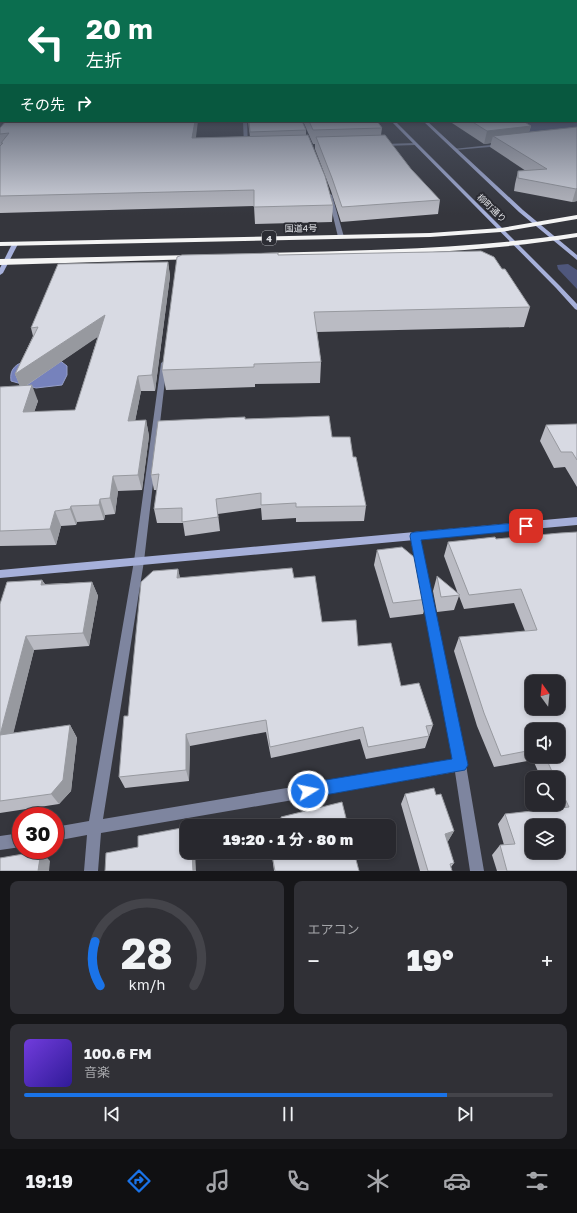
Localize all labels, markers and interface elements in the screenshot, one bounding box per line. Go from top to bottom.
text: 20 m [86,12,153,45]
icon: left [20,16,72,68]
text: 左折 [86,49,122,71]
icon: right [73,92,95,114]
text: その先 [20,95,65,113]
street label: 柳町通り [475,192,509,224]
street label: 国道4号 [285,222,317,234]
road number: 4 [262,231,276,245]
pin [509,509,543,543]
icon: arrive [515,515,537,537]
north arrow [525,675,565,715]
map controls [525,675,565,859]
button: sound [525,723,565,763]
position arrow [287,770,329,812]
button: search [525,771,565,811]
speed limit sign: 30 [12,807,64,859]
button: layers [525,819,565,859]
text: 19:20 · 1 分 · 80 m [223,830,353,848]
text: エアコン [308,921,360,937]
text: 28 [121,927,173,977]
text: 19° [407,942,454,978]
text: − [308,947,320,974]
text: + [541,947,553,974]
text: km/h [129,975,165,992]
text: 100.6 FM [84,1044,152,1062]
text: 音楽 [84,1064,110,1080]
icon: previous [101,1103,123,1125]
icon: pause [277,1103,299,1125]
icon: next [454,1103,476,1125]
icon: directions [125,1167,153,1195]
icon: music [204,1167,232,1195]
icon: phone [284,1167,312,1195]
icon: climate [364,1167,392,1195]
icon: car [443,1167,471,1195]
icon: filters [523,1167,551,1195]
text: 19:19 [26,1170,73,1192]

